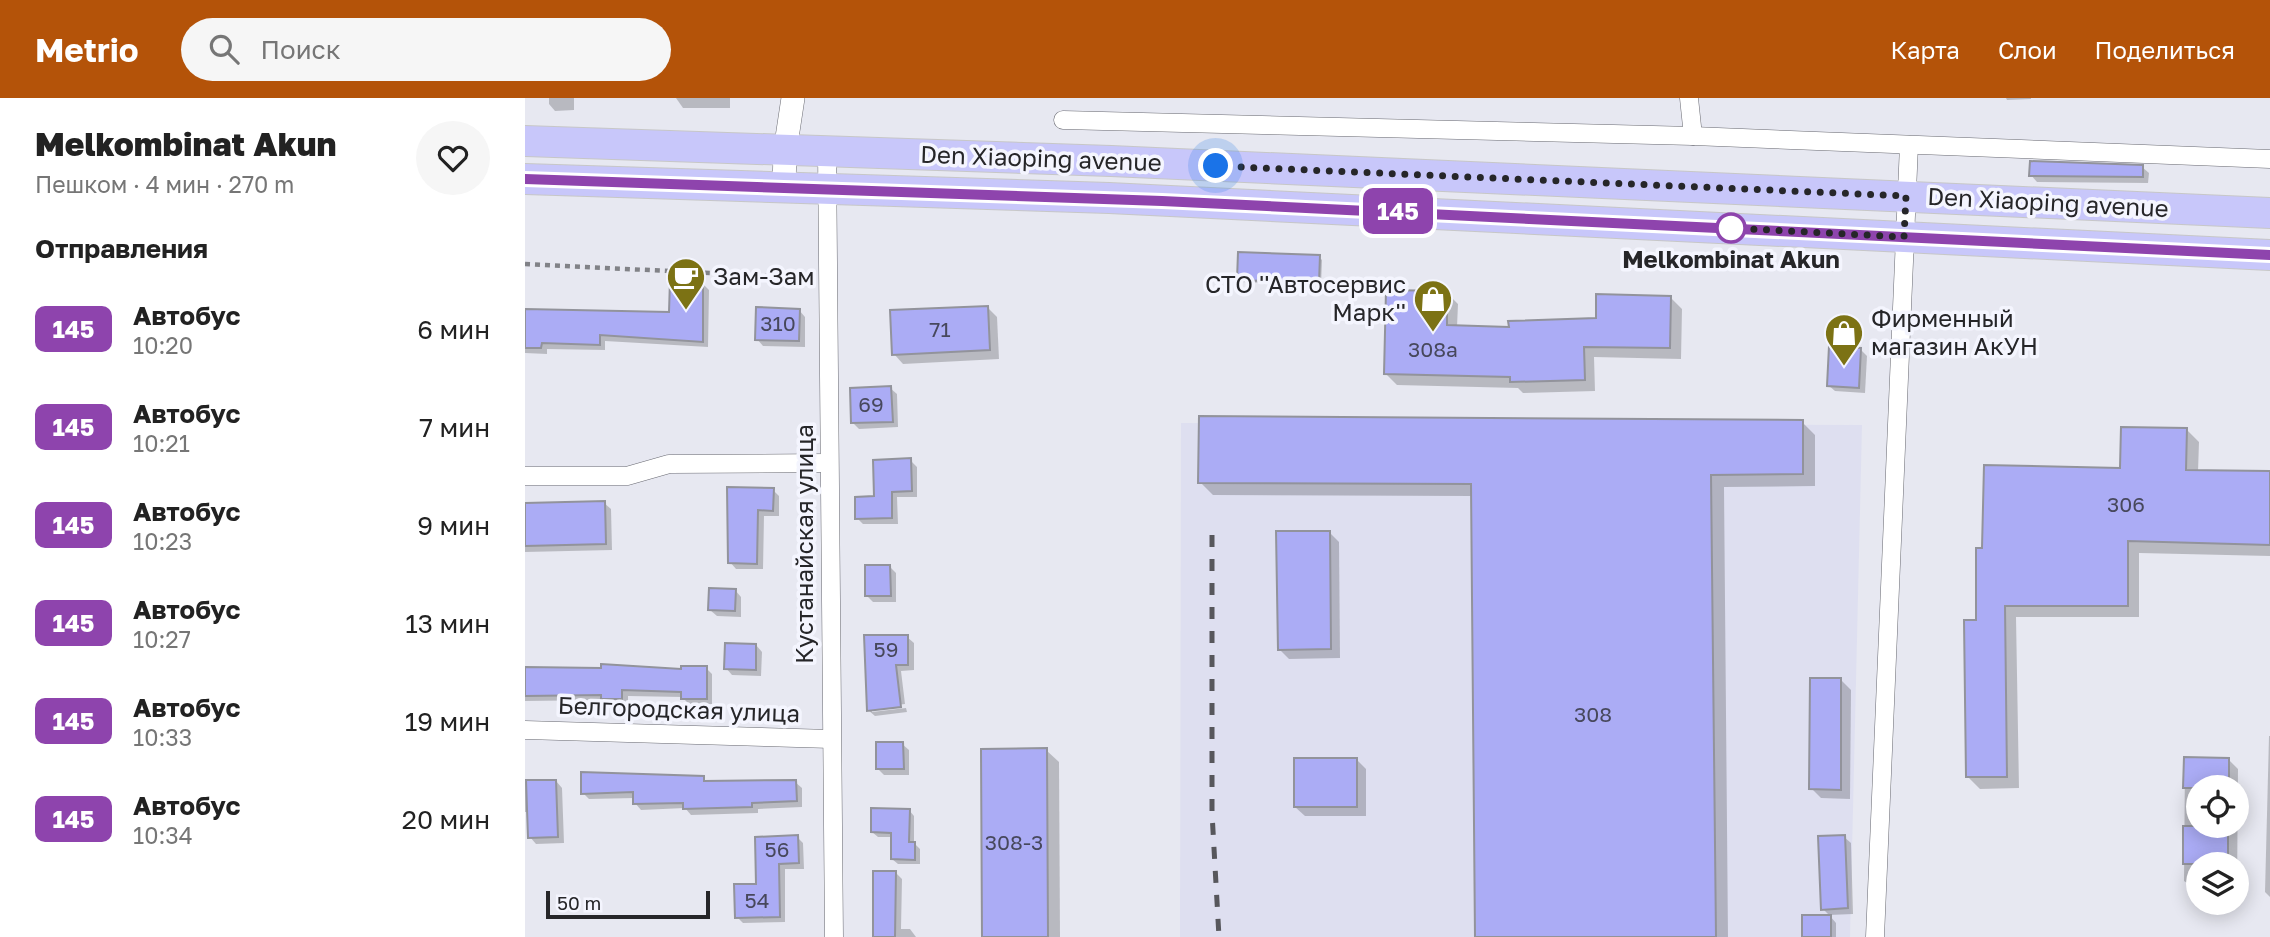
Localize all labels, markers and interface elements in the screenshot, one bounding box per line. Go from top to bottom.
search box [181,18,671,81]
text: Metrio [35,30,139,69]
icon: search [205,30,243,68]
text: Поиск [261,34,341,65]
text: Карта [1890,35,1960,64]
text: Слои [1998,35,2057,64]
text: Поделиться [2095,35,2235,64]
button: heart [416,121,490,195]
text: Melkombinat Akun [35,124,337,163]
street label: Den Xiaoping avenue [920,139,1162,176]
your location [1198,148,1233,183]
text: Пешком · 4 мин · 270 m [35,170,294,198]
street label: Den Xiaoping avenue [1927,181,2169,222]
line badge: 145 [1358,188,1438,234]
text: 145 [1377,196,1419,225]
marker: Melkombinat Akun [1716,213,1746,243]
text: Отправления [35,233,208,264]
place label: Melkombinat Akun [1622,244,1840,273]
cafe icon: Зам-Зам [665,256,707,311]
place label: Зам-Зам [713,261,815,290]
place label: СТО ''Автосервис Марк'' [1205,269,1406,326]
shop icon: СТО ''Автосервис Марк'' [1412,278,1454,333]
text: Автобус [133,300,240,331]
place label: Фирменный магазин АкУН [1871,303,2038,360]
house number: 310 [760,310,796,336]
shop icon: Фирменный магазин АкУН [1823,312,1865,367]
text: 145 [53,314,95,343]
text: 6 мин [417,314,490,345]
house number: 71 [929,316,951,342]
text: 10:20 [133,331,193,359]
house number: 308а [1408,336,1458,362]
house number: 69 [858,391,884,417]
text: Автобус [133,398,240,429]
text: 145 [53,412,95,441]
text: 7 мин [419,412,490,443]
street label: Кустанайская улица [789,424,818,664]
text: 10:21 [133,429,190,457]
house number: 306 [2107,491,2145,517]
text: Автобус [133,496,240,527]
text: 145 [53,510,95,539]
text: 9 мин [417,510,490,541]
text: 10:23 [133,527,192,555]
text: Автобус [133,594,240,625]
text: 145 [53,608,95,637]
text: 13 мин [405,608,490,639]
text: 10:27 [133,625,191,653]
house number: 59 [874,636,898,662]
street label: Белгородская улица [557,690,801,727]
text: Автобус [133,692,240,723]
house number: 308 [1574,701,1612,727]
text: 145 [53,706,95,735]
text: 19 мин [405,706,490,737]
text: 10:33 [133,723,192,751]
map controls [2186,775,2249,915]
button: locate [2186,775,2249,838]
text: Автобус [133,790,240,821]
text: 145 [53,804,95,833]
text: 20 мин [402,804,490,835]
text: 10:34 [133,821,193,849]
house number: 308-3 [985,829,1043,855]
house number: 56 [765,836,789,862]
button: layers [2186,852,2249,915]
house number: 54 [745,887,770,913]
scale bar [546,888,711,920]
text: 50 m [557,891,601,914]

